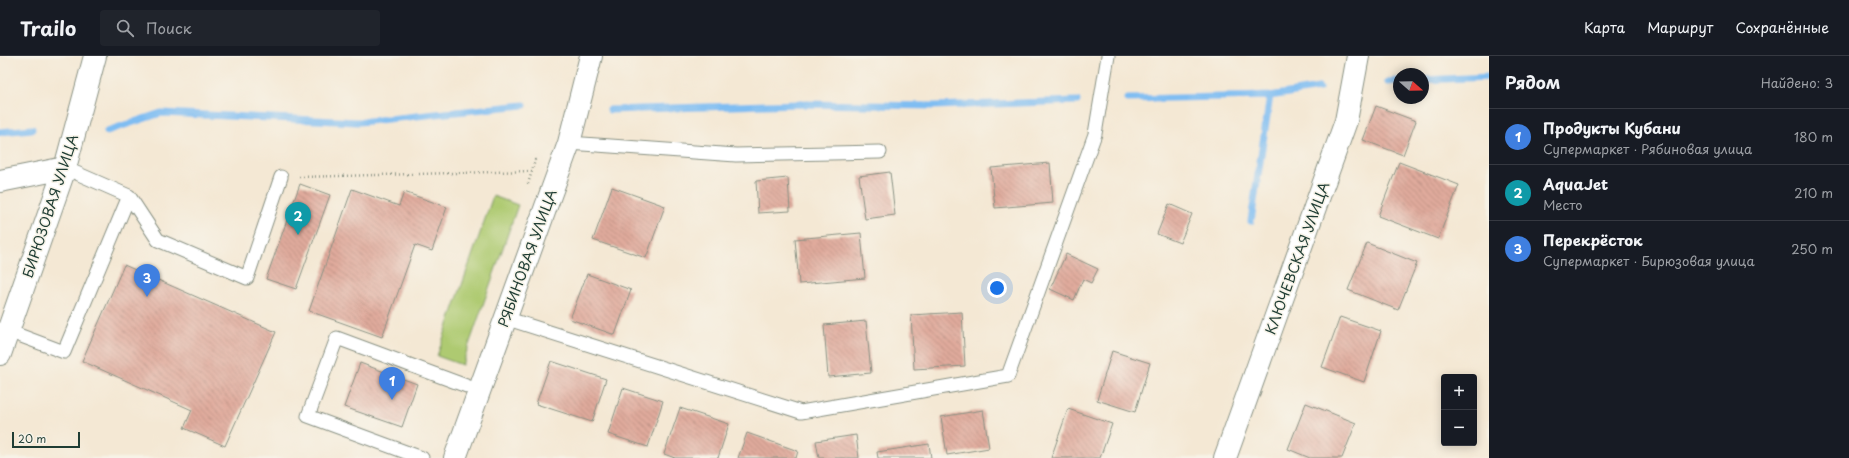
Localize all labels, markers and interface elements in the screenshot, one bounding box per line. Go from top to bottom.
search box [100,10,380,46]
text: Trailo [20,14,76,42]
text: Поиск [146,16,192,39]
icon: search [114,17,136,39]
text: Карта [1584,17,1625,38]
text: Маршрут [1647,17,1713,38]
text: Сохранённые [1735,17,1829,38]
north arrow [1393,68,1429,104]
text: Рядом [1505,69,1560,95]
text: Найдено: 3 [1761,73,1833,92]
text: Продукты Кубани [1543,116,1681,139]
text: 1 [1515,127,1521,146]
text: 180 m [1794,127,1833,146]
street label: БИРЮЗОВАЯ УЛИЦА [17,131,83,281]
text: Супермаркет · Рябиновая улица [1543,139,1752,158]
text: AquaJet [1543,172,1608,195]
street label: КЛЮЧЕВСКАЯ УЛИЦА [1260,178,1335,337]
text: 2 [1513,183,1523,202]
text: 210 m [1794,183,1833,202]
street label: РЯБИНОВАЯ УЛИЦА [492,186,562,330]
text: Место [1543,195,1583,214]
pin: 2 [285,202,311,235]
text: Перекрёсток [1543,228,1643,251]
text: 3 [1514,239,1522,258]
text: 250 m [1791,239,1833,258]
text: Супермаркет · Бирюзовая улица [1543,251,1755,270]
pin: 3 [134,264,160,297]
your location [987,278,1007,298]
pin: 1 [379,367,405,400]
map controls [1441,374,1477,446]
button: + [1441,374,1477,410]
button: − [1441,410,1477,446]
scale bar [12,430,80,449]
text: 20 m [18,430,46,447]

